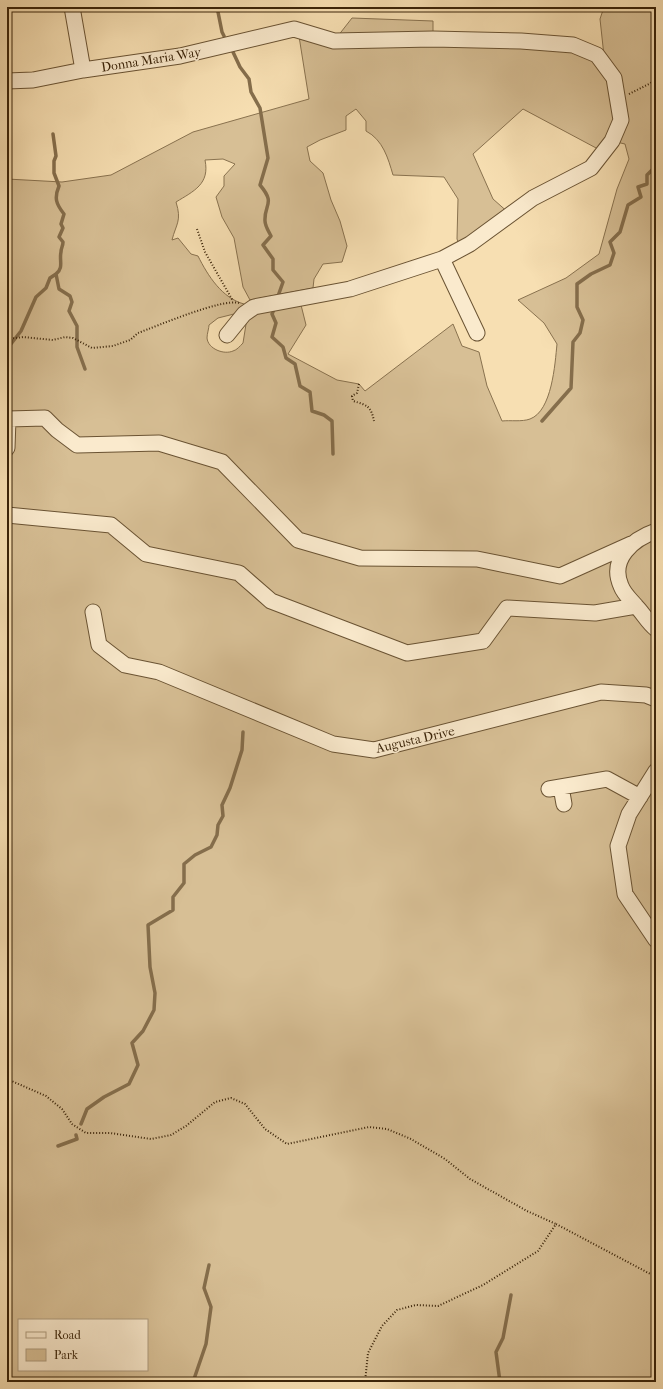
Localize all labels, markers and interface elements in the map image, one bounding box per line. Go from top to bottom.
street label: Donna Maria Way [100,44,203,75]
street label: Augusta Drive [373,723,456,756]
legend [18,1319,148,1371]
text: Road [54,1328,81,1342]
text: Park [54,1348,79,1362]

